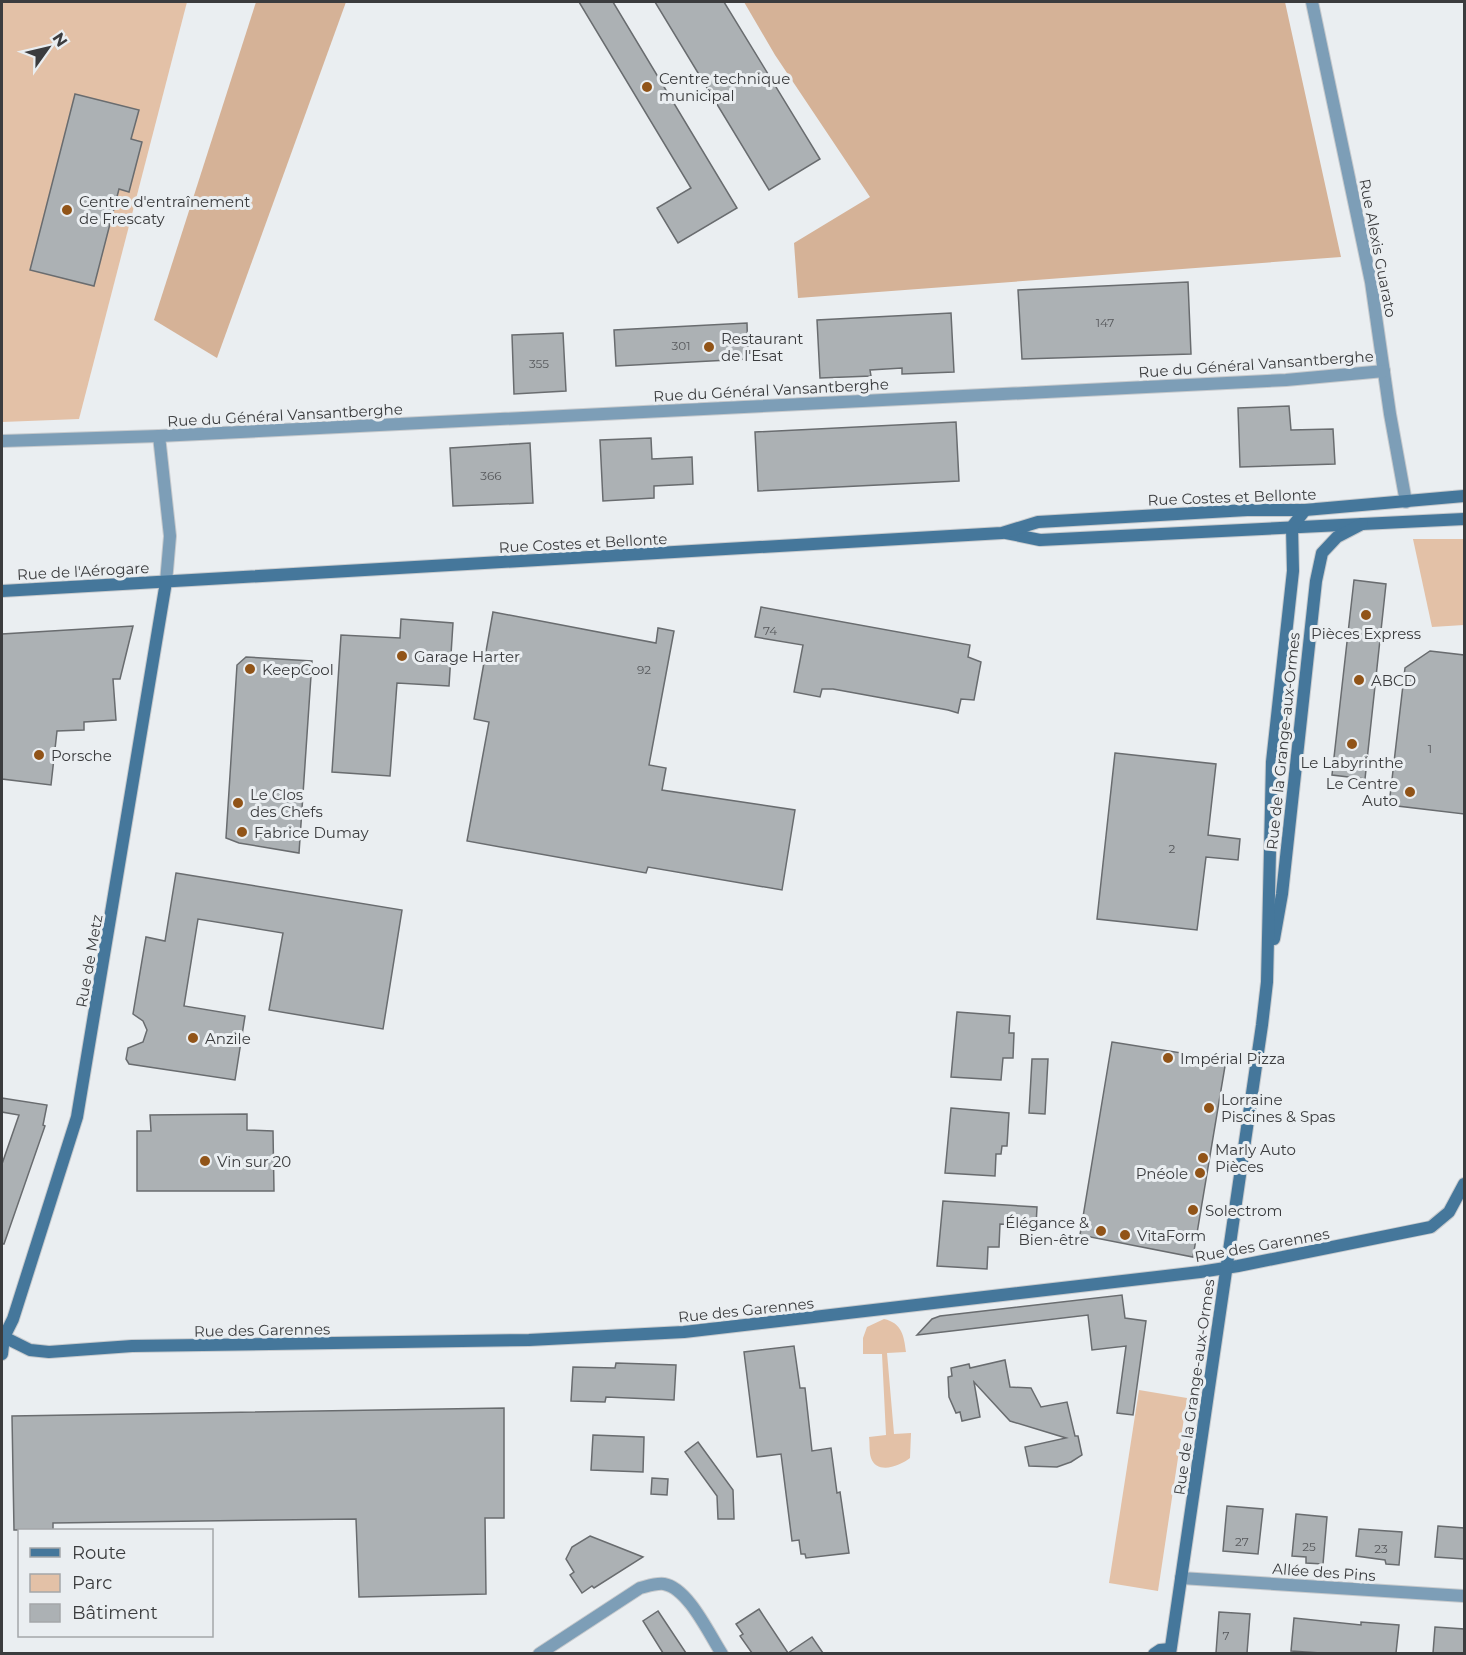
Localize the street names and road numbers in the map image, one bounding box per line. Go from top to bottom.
street label: Rue Alexis Guarato [1355,177,1401,319]
street label: Rue du Général Vansantberghe [1138,346,1374,382]
street label: Rue du Général Vansantberghe [653,374,889,406]
street label: Rue du Général Vansantberghe [167,399,403,431]
street label: Rue Costes et Bellonte [1147,485,1317,509]
street label: Rue Costes et Bellonte [498,529,668,557]
street label: Rue de l'Aérogare [16,558,150,584]
street label: Rue de la Grange-aux-Ormes [1262,631,1304,851]
street label: Rue de Metz [71,913,107,1009]
street label: Rue des Garennes [1193,1224,1331,1266]
street label: Rue de la Grange-aux-Ormes [1169,1278,1219,1496]
street label: Rue des Garennes [677,1293,815,1327]
street label: Rue des Garennes [194,1319,330,1341]
street label: Allée des Pins [1272,1559,1376,1585]

